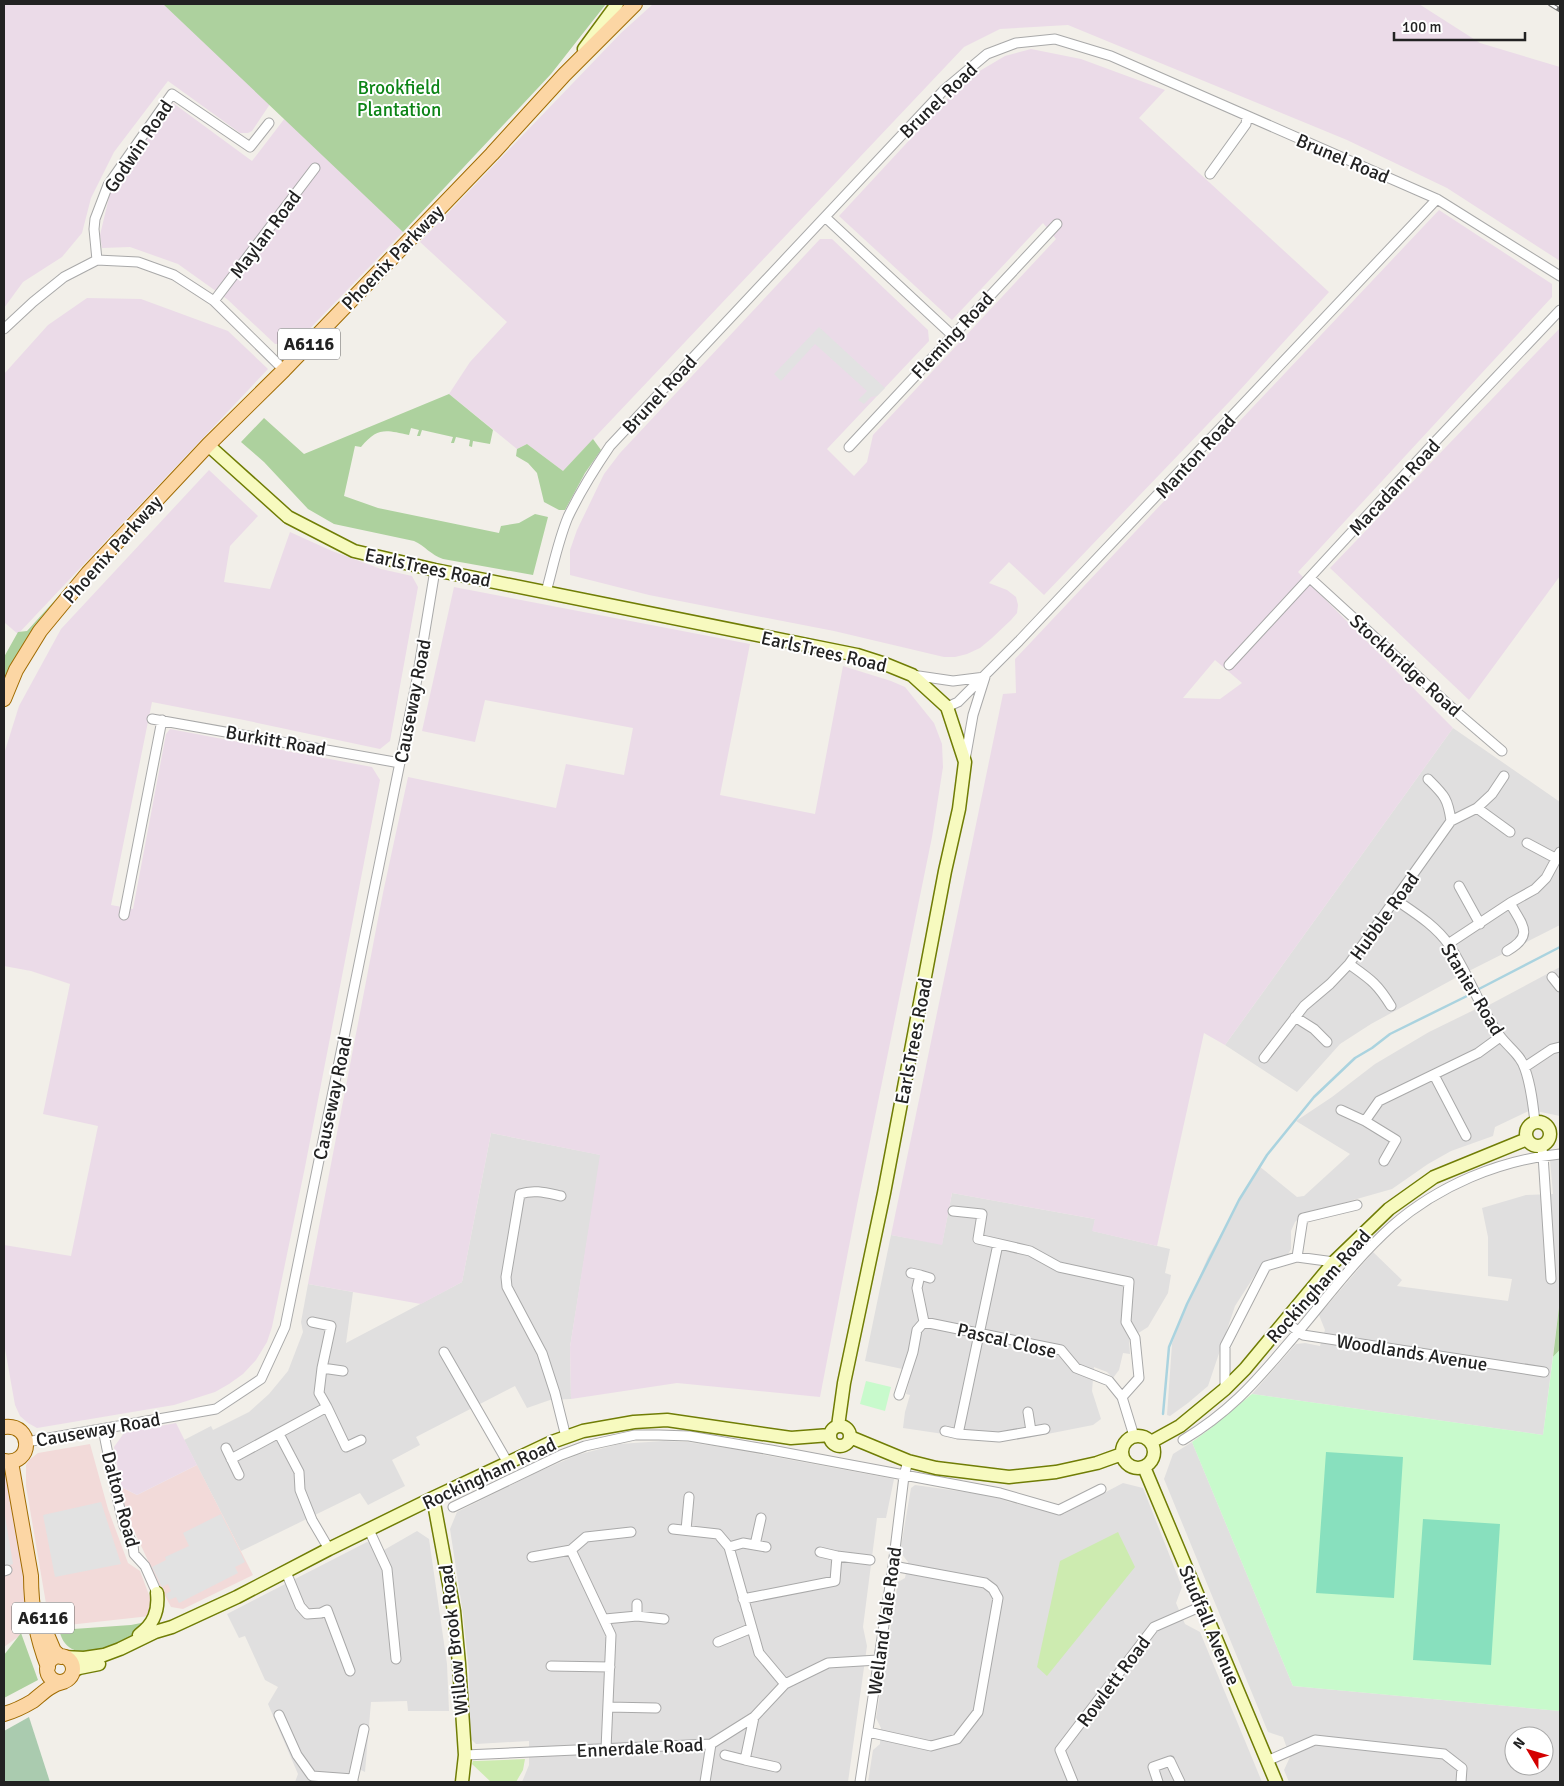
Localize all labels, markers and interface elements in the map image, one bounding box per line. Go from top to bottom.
scale bar [1394,10,1525,42]
text: 100 m [1402,18,1442,36]
street label: Brunel Road [895,58,983,144]
park label: Brookfield Plantation [357,76,441,122]
street label: Godwin Road [99,96,179,197]
street label: Brunel Road [1292,129,1393,189]
street label: Maylan Road [225,186,307,283]
street label: Phoenix Parkway [336,200,449,315]
street label: Fleming Road [906,287,999,384]
road number: A6116 [278,328,340,359]
street label: Brunel Road [617,350,702,439]
street label: Manton Road [1150,409,1241,504]
street label: Macadam Road [1344,434,1445,541]
street label: Phoenix Parkway [58,491,168,609]
street label: EarlsTrees Road [363,543,493,593]
street label: Stockbridge Road [1344,609,1466,722]
street label: EarlsTrees Road [759,626,889,678]
street label: Causeway Road [389,637,437,765]
street label: Burkitt Road [224,720,328,762]
street label: Hubble Road [1345,868,1425,965]
street label: Stanier Road [1435,939,1509,1040]
street label: EarlsTrees Road [890,976,938,1106]
street label: Causeway Road [308,1034,358,1162]
street label: Rockingham Road [1261,1225,1376,1349]
street label: Pascal Close [955,1318,1059,1364]
street label: Woodlands Avenue [1334,1329,1489,1377]
street label: Causeway Road [34,1407,162,1453]
street label: Rockingham Road [419,1432,560,1515]
street label: Dalton Road [96,1449,144,1550]
street label: Welland Vale Road [863,1545,907,1697]
street label: Studfall Avenue [1173,1562,1245,1689]
street label: Willow Brook Road [434,1563,474,1717]
road number: A6116 [12,1602,74,1634]
street label: Rowlett Road [1072,1631,1156,1732]
north arrow [1504,1726,1554,1776]
street label: Ennerdale Road [576,1733,704,1763]
text: N [1509,1734,1529,1752]

